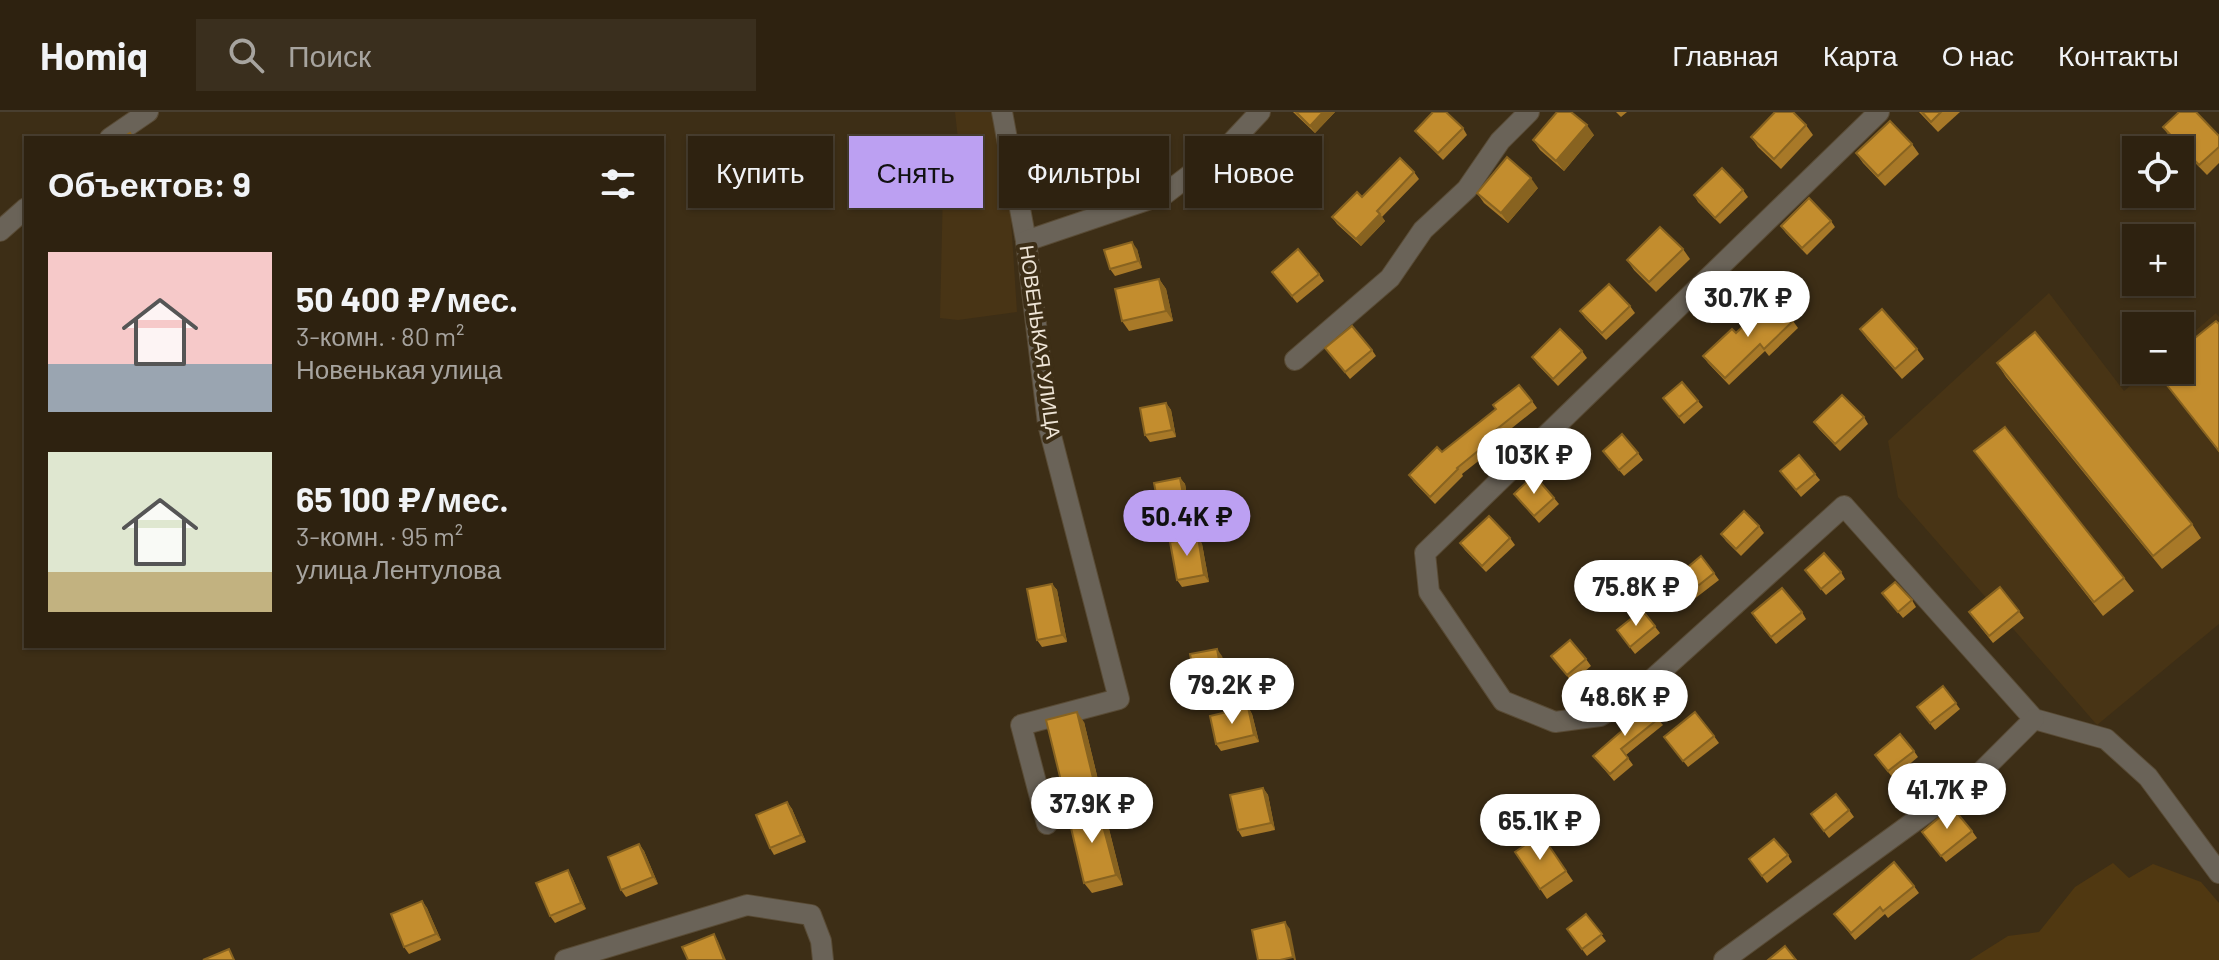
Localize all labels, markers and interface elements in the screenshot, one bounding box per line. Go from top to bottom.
search box [196,19,756,91]
text: Homiq [40,32,148,78]
icon: search [224,33,268,77]
text: Поиск [288,37,371,73]
text: Главная [1672,38,1779,72]
text: Карта [1823,38,1898,72]
text: О нас [1942,38,2014,72]
text: Контакты [2058,38,2179,72]
chip: Купить [688,136,833,208]
chip: Снять [849,136,983,208]
chip: Фильтры [999,136,1169,208]
chip: Новое [1185,136,1322,208]
map controls [2122,136,2194,384]
button: locate [2122,136,2194,208]
icon: filters [596,162,640,206]
text: Объектов: 9 [48,163,251,204]
button: + [2122,224,2194,296]
street label: НОВЕНЬКАЯ УЛИЦА [1016,243,1067,441]
pin: 30.7K ₽ [1674,271,1822,339]
text: 50 400 ₽/мес. [296,278,518,319]
text: 30.7K ₽ [1704,281,1792,312]
icon: home [112,284,208,380]
button: − [2122,312,2194,384]
text: 3-комн. · 80 m² [296,320,465,351]
text: Новенькая улица [296,353,502,384]
pin: 103K ₽ [1469,428,1599,496]
text: 103K ₽ [1495,438,1573,469]
text: 65 100 ₽/мес. [296,478,509,519]
icon: home [112,484,208,580]
pin: 50.4K ₽ [1113,490,1261,558]
text: 50.4K ₽ [1141,500,1233,531]
text: 3-комн. · 95 m² [296,520,463,551]
text: улица Лентулова [296,553,501,584]
pin: 75.8K ₽ [1562,560,1710,628]
text: 75.8K ₽ [1592,570,1680,601]
pin: 79.2K ₽ [1158,658,1306,726]
text: 79.2K ₽ [1188,668,1276,699]
pin: 48.6K ₽ [1551,670,1699,738]
text: 48.6K ₽ [1580,680,1670,711]
pin: 41.7K ₽ [1873,763,2021,831]
text: 41.7K ₽ [1906,773,1988,804]
pin: 37.9K ₽ [1018,777,1166,845]
text: 37.9K ₽ [1049,787,1135,818]
pin: 65.1K ₽ [1466,794,1614,862]
text: 65.1K ₽ [1498,804,1582,835]

